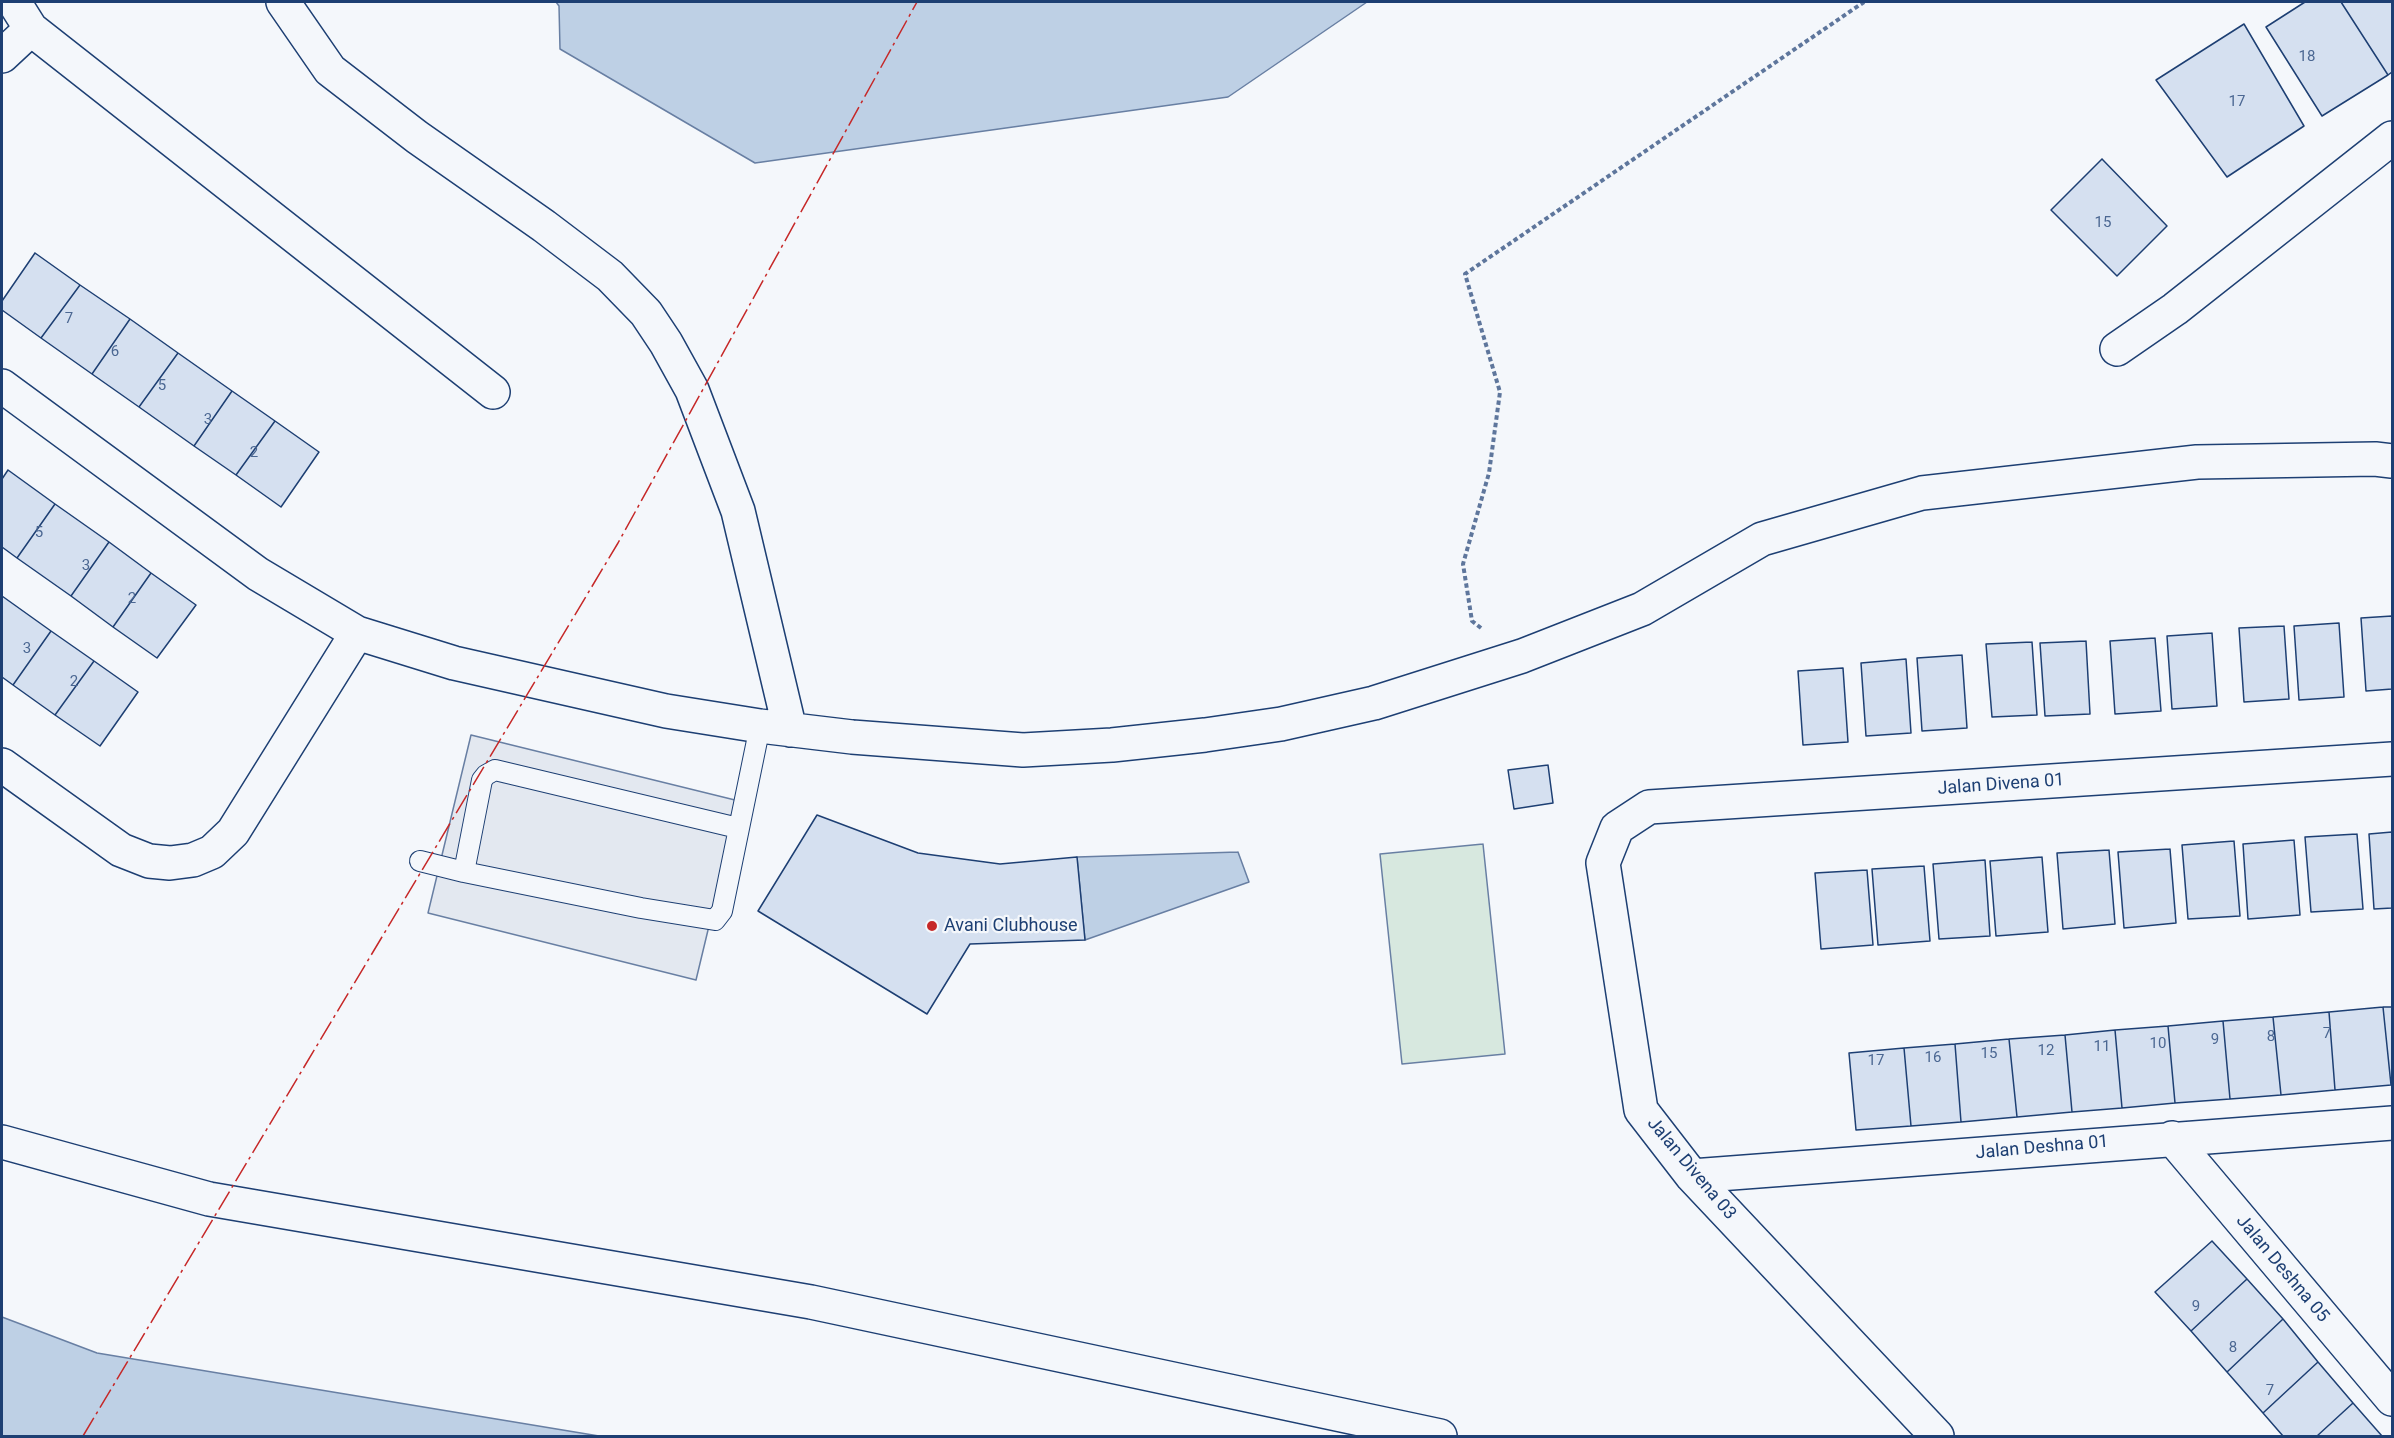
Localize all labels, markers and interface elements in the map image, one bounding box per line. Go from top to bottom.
house number: 18 [2299,48,2315,66]
house number: 17 [2229,93,2245,111]
house number: 15 [2095,214,2111,232]
house number: 7 [65,310,73,328]
house number: 6 [111,343,119,361]
house number: 5 [158,377,166,395]
house number: 3 [204,411,212,429]
house number: 2 [250,444,258,462]
house number: 5 [35,524,43,542]
house number: 3 [82,557,90,575]
house number: 2 [128,590,136,608]
house number: 3 [23,640,31,658]
house number: 2 [70,673,78,691]
street label: Jalan Divena 01 [1937,770,2065,800]
place label: Avani Clubhouse [944,915,1078,937]
marker: Avani Clubhouse [925,919,939,933]
house number: 7 [2323,1025,2331,1043]
house number: 8 [2267,1028,2275,1046]
house number: 9 [2211,1031,2219,1049]
house number: 10 [2150,1035,2166,1053]
house number: 11 [2094,1038,2110,1056]
house number: 12 [2038,1042,2054,1060]
house number: 15 [1981,1045,1997,1063]
house number: 16 [1925,1049,1941,1067]
house number: 17 [1868,1052,1884,1070]
street label: Jalan Divena 03 [1642,1113,1740,1225]
street label: Jalan Deshna 01 [1975,1131,2109,1165]
street label: Jalan Deshna 05 [2231,1211,2333,1327]
house number: 9 [2192,1298,2200,1316]
house number: 8 [2229,1339,2237,1357]
house number: 7 [2266,1382,2274,1400]

